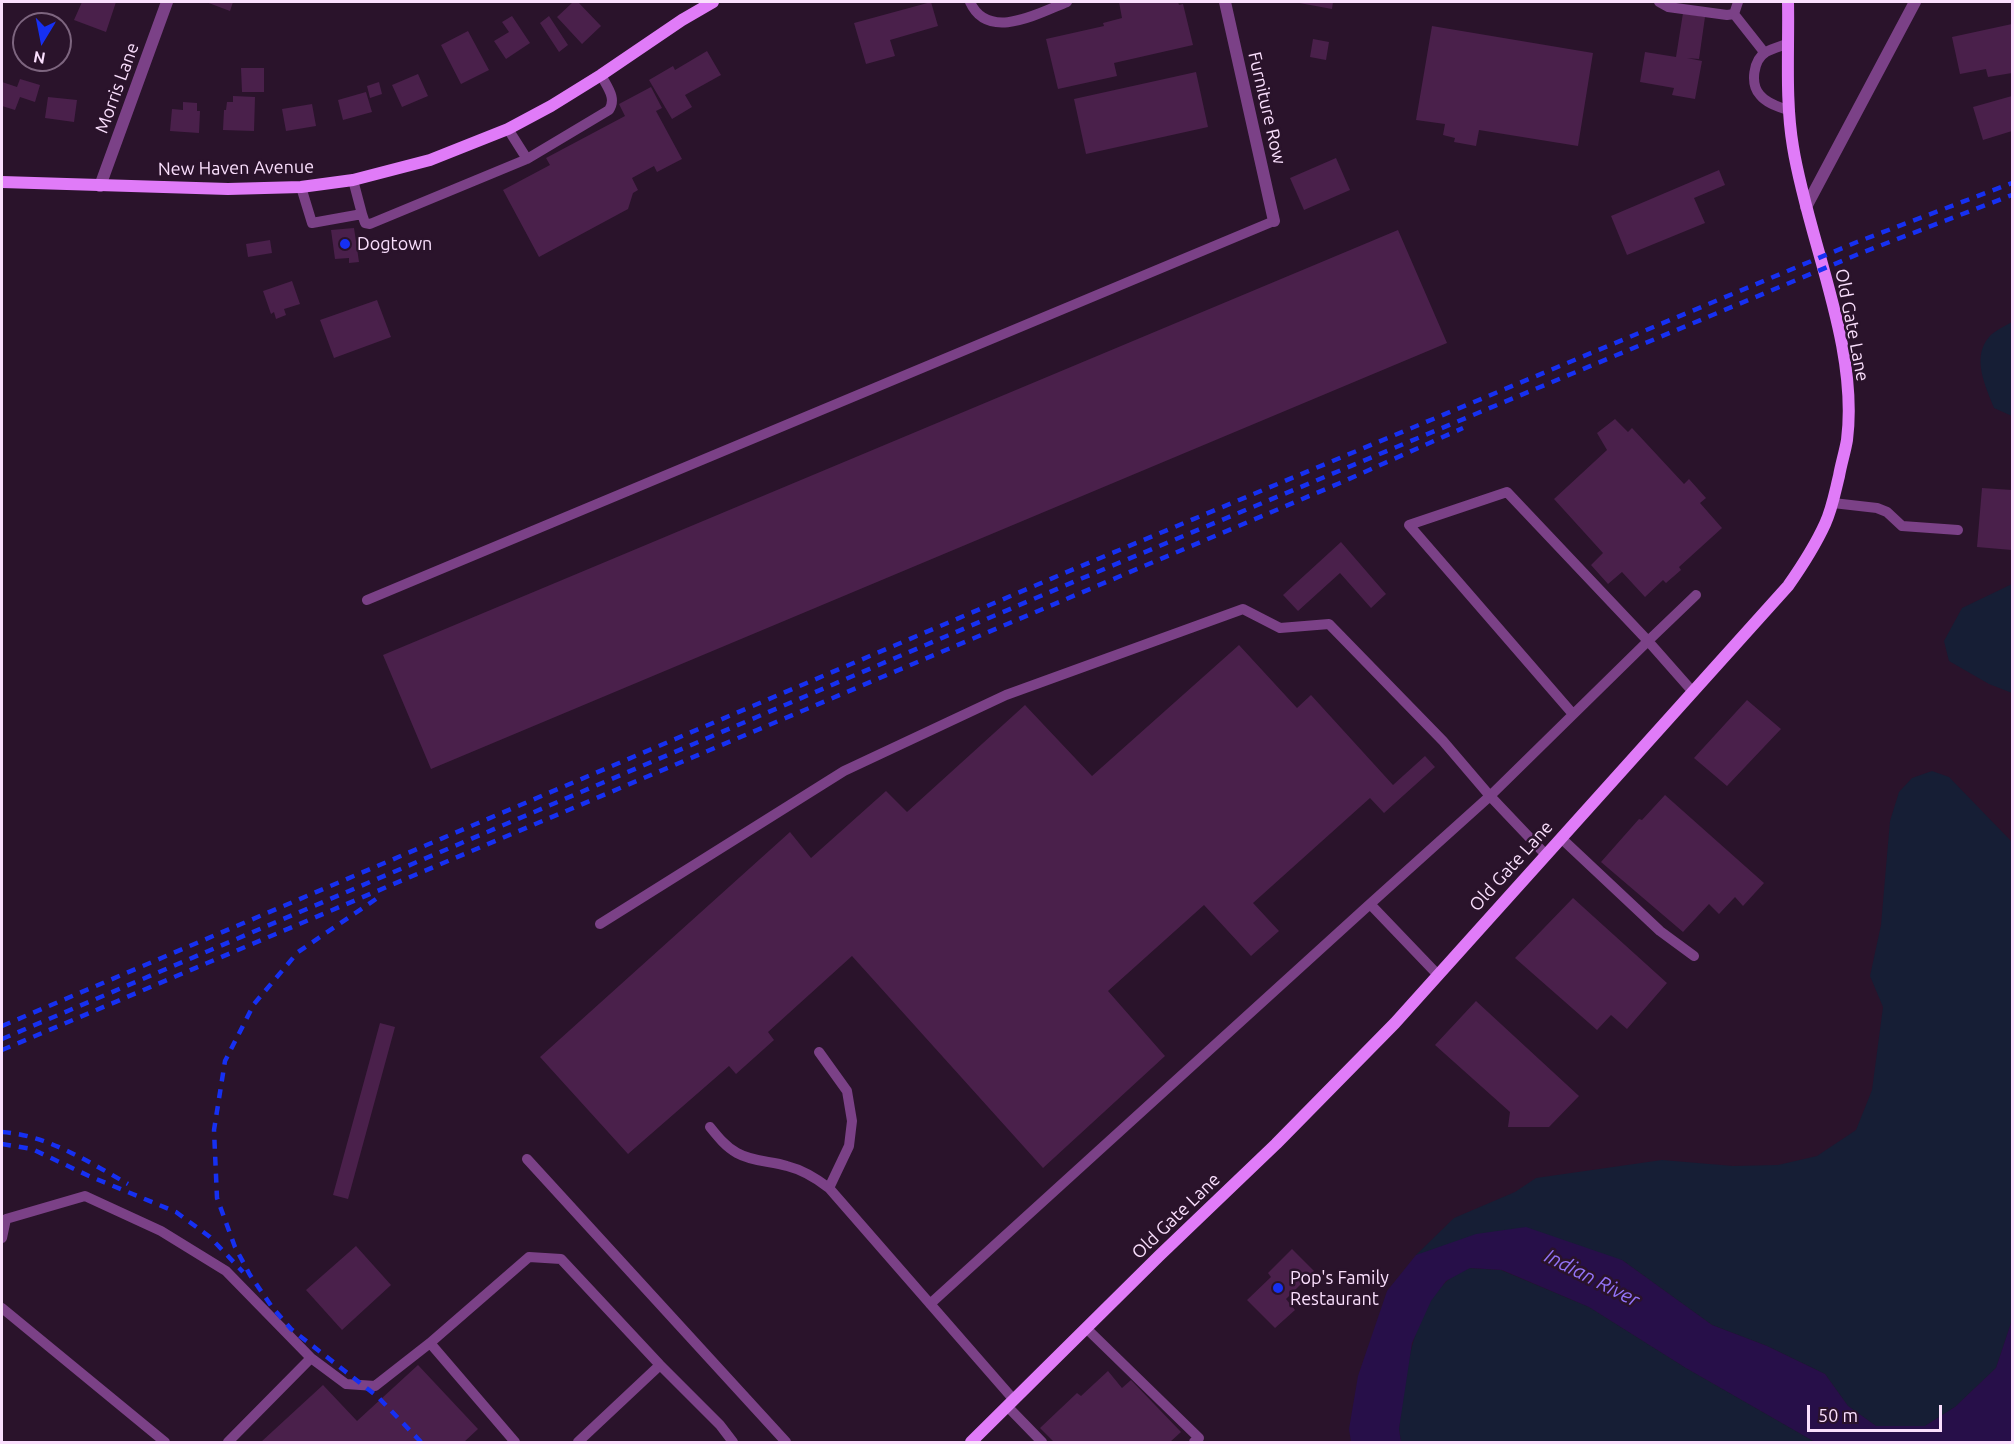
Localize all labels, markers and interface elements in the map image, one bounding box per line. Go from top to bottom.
north arrow [12,12,72,72]
street label: Morris Lane [91,40,143,136]
text: N [32,48,47,68]
street label: Furniture Row [1244,50,1290,166]
street label: New Haven Avenue [158,156,314,180]
place label: Dogtown [357,233,432,255]
marker: Dogtown [338,237,352,251]
street label: Old Gate Lane [1830,267,1874,383]
street label: Old Gate Lane [1465,816,1557,916]
street label: Old Gate Lane [1127,1169,1225,1263]
water label: Indian River [1541,1244,1643,1312]
place label: Pop's Family Restaurant [1290,1267,1389,1310]
marker: Pop's Family Restaurant [1271,1281,1285,1295]
scale bar [1810,1393,1945,1431]
text: 50 m [1818,1405,1858,1425]

